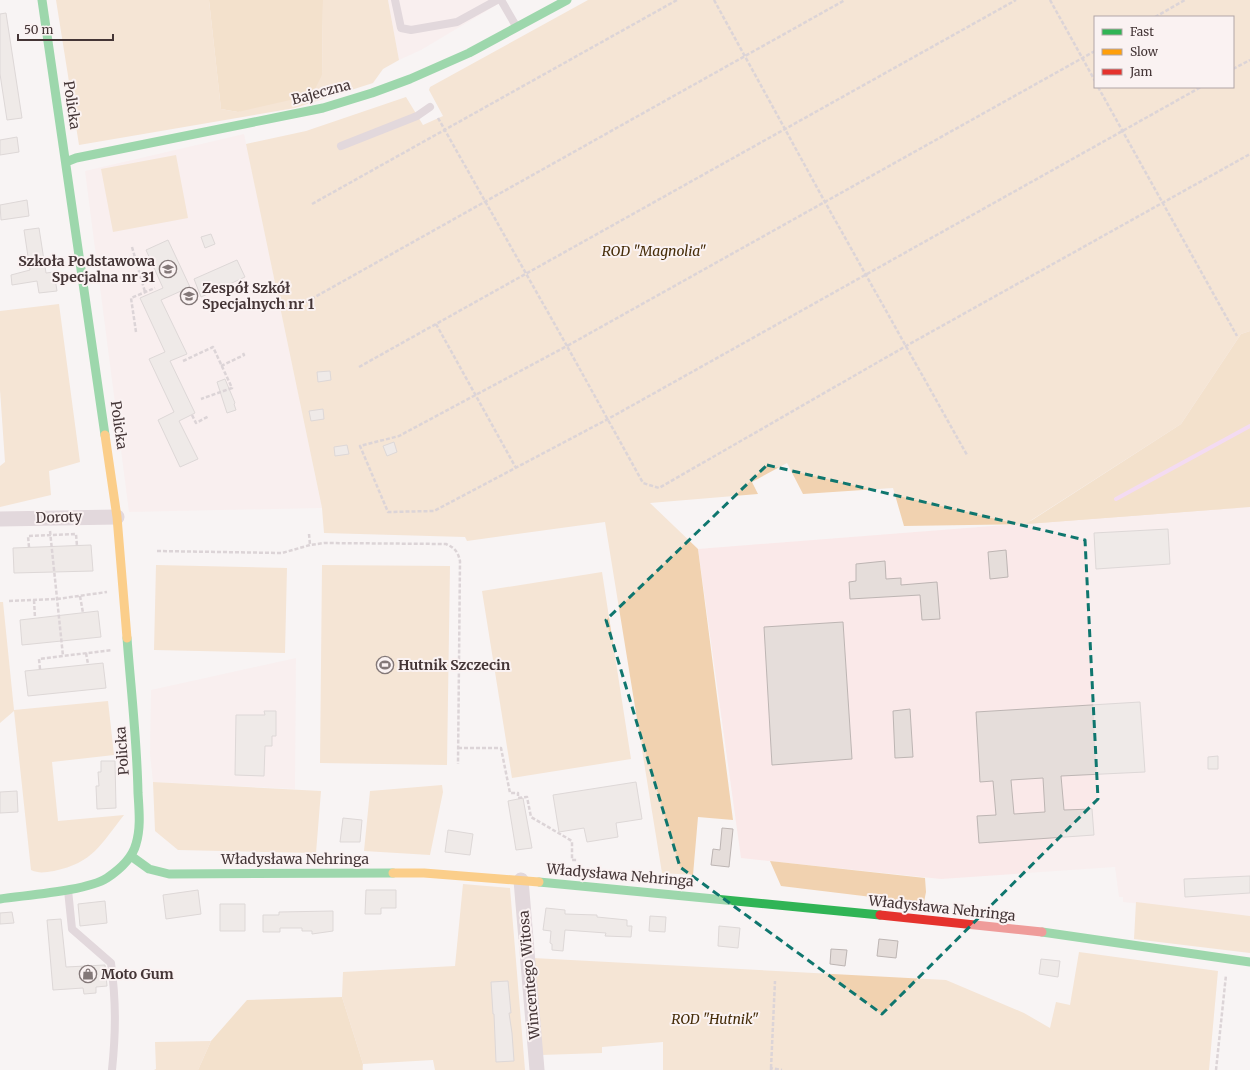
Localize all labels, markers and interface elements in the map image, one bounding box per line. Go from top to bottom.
scale bar [18,16,113,42]
legend [1094,16,1234,88]
text: 50 m [24,22,53,37]
text: Fast [1130,24,1154,39]
text: Slow [1130,44,1159,59]
text: Jam [1129,64,1153,79]
street label: Bajeczna [289,75,353,109]
street label: Policka [60,80,84,131]
park label: ROD "Magnolia" [602,242,706,260]
place label: Szkoła Podstawowa Specjalna nr 31 [18,252,156,286]
school or university icon: Szkoła Podstawowa Specjalna nr 31 [158,259,178,279]
place label: Zespół Szkół Specjalnych nr 1 [202,279,315,313]
school or university icon: Zespół Szkół Specjalnych nr 1 [179,286,199,306]
street label: Policka [107,400,131,451]
street label: Doroty [35,507,83,527]
sports icon: Hutnik Szczecin [375,655,395,675]
place label: Hutnik Szczecin [398,656,511,674]
street label: Policka [111,725,133,776]
street label: Władysława Nehringa [220,850,369,868]
street label: Władysława Nehringa [545,860,695,890]
street label: Władysława Nehringa [867,891,1017,925]
street label: Wincentego Witosa [514,909,544,1041]
shop icon: Moto Gum [78,964,98,984]
place label: Moto Gum [101,965,174,983]
park label: ROD "Hutnik" [671,1010,759,1028]

